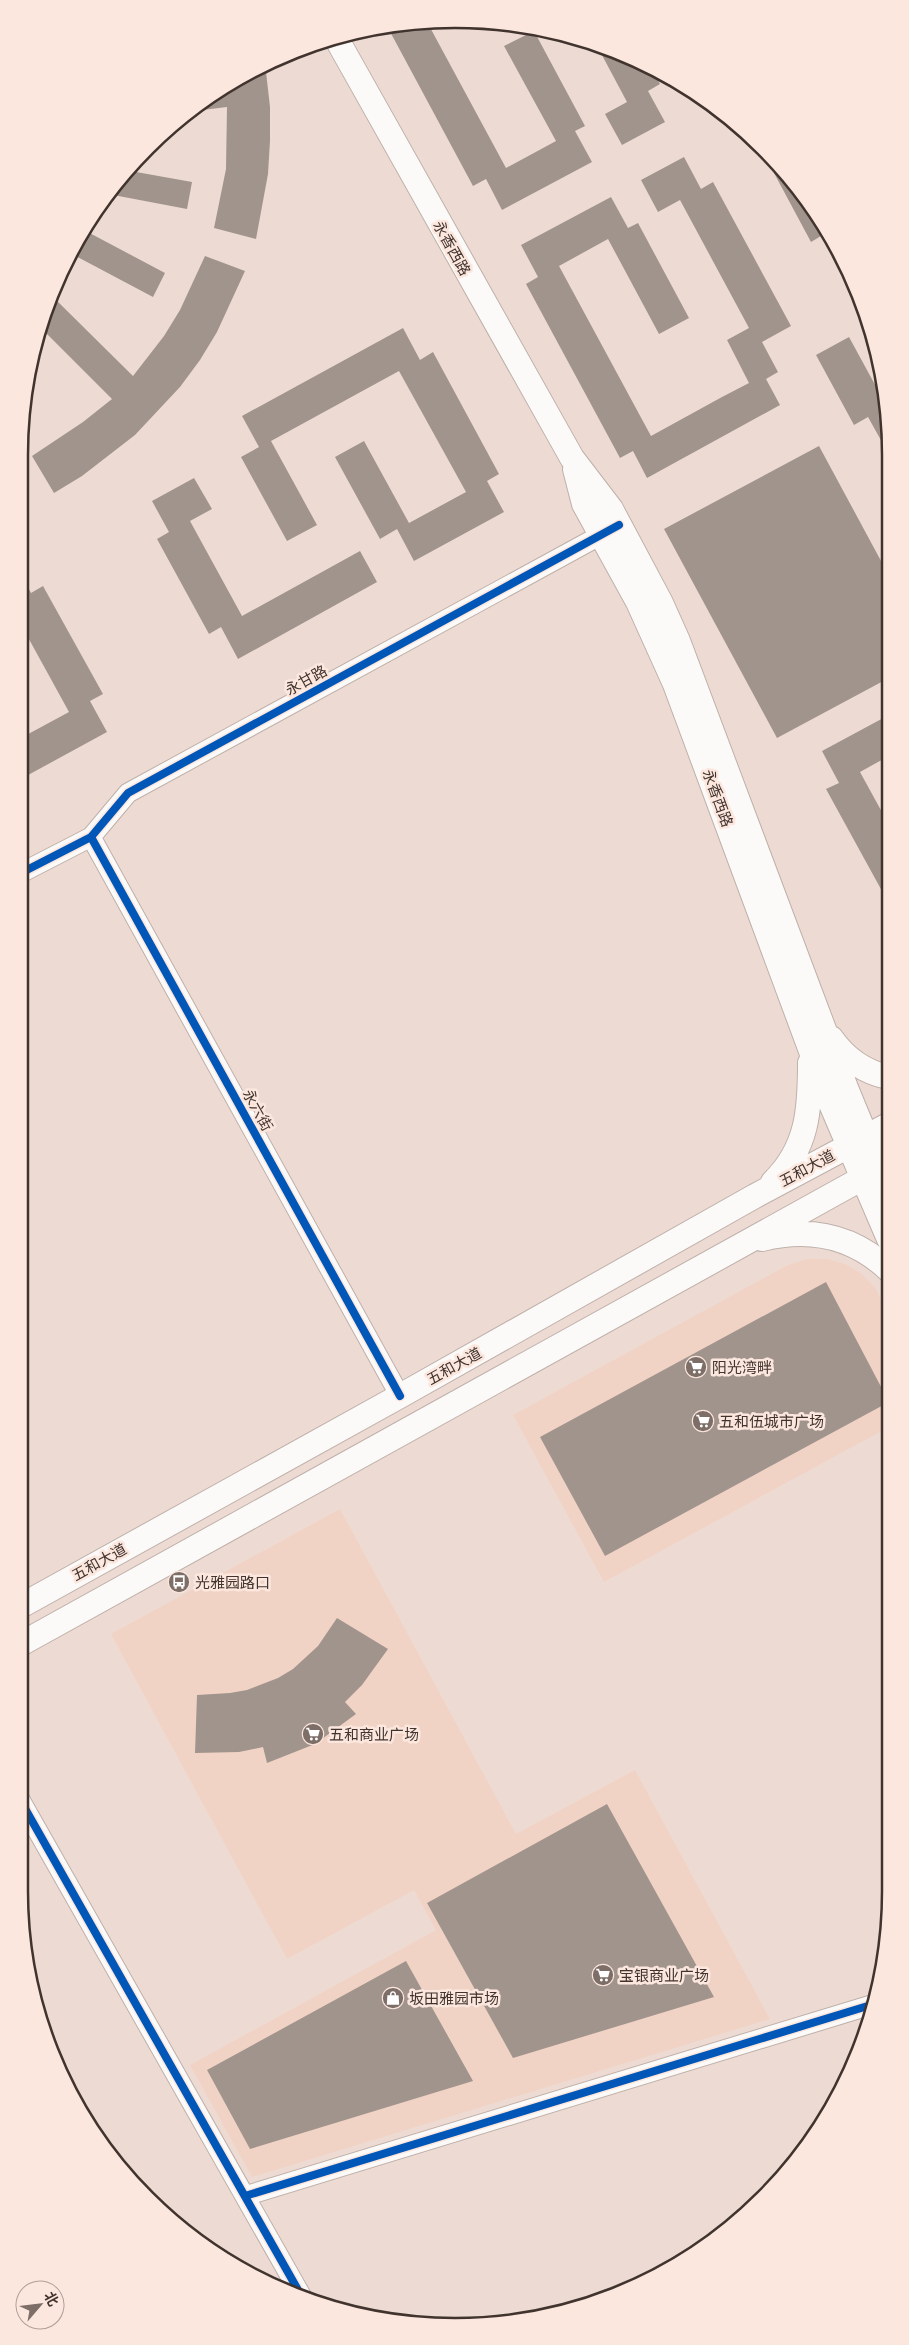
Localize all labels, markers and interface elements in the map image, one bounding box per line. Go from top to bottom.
street label: 永香西路 [429,217,475,279]
street label: 永甘路 [282,661,330,699]
street label: 永香西路 [699,767,737,829]
street label: 永六街 [239,1086,277,1134]
street label: 五和大道 [776,1146,838,1190]
street label: 五和大道 [423,1343,485,1389]
supermarket icon: 阳光湾畔 [684,1355,708,1379]
place label: 阳光湾畔 [712,1358,772,1377]
supermarket icon: 五和伍城市广场 [691,1409,715,1433]
place label: 五和伍城市广场 [719,1412,824,1431]
street label: 五和大道 [68,1539,130,1585]
bus stop icon: 光雅园路口 [167,1570,191,1594]
place label: 光雅园路口 [195,1573,270,1592]
supermarket icon: 五和商业广场 [301,1722,325,1746]
place label: 五和商业广场 [329,1725,419,1744]
supermarket icon: 宝银商业广场 [591,1963,615,1987]
place label: 宝银商业广场 [619,1966,709,1985]
shop icon: 坂田雅园市场 [381,1986,405,2010]
place label: 坂田雅园市场 [409,1989,499,2008]
north arrow [15,2280,65,2330]
text: 北 [40,2288,63,2309]

